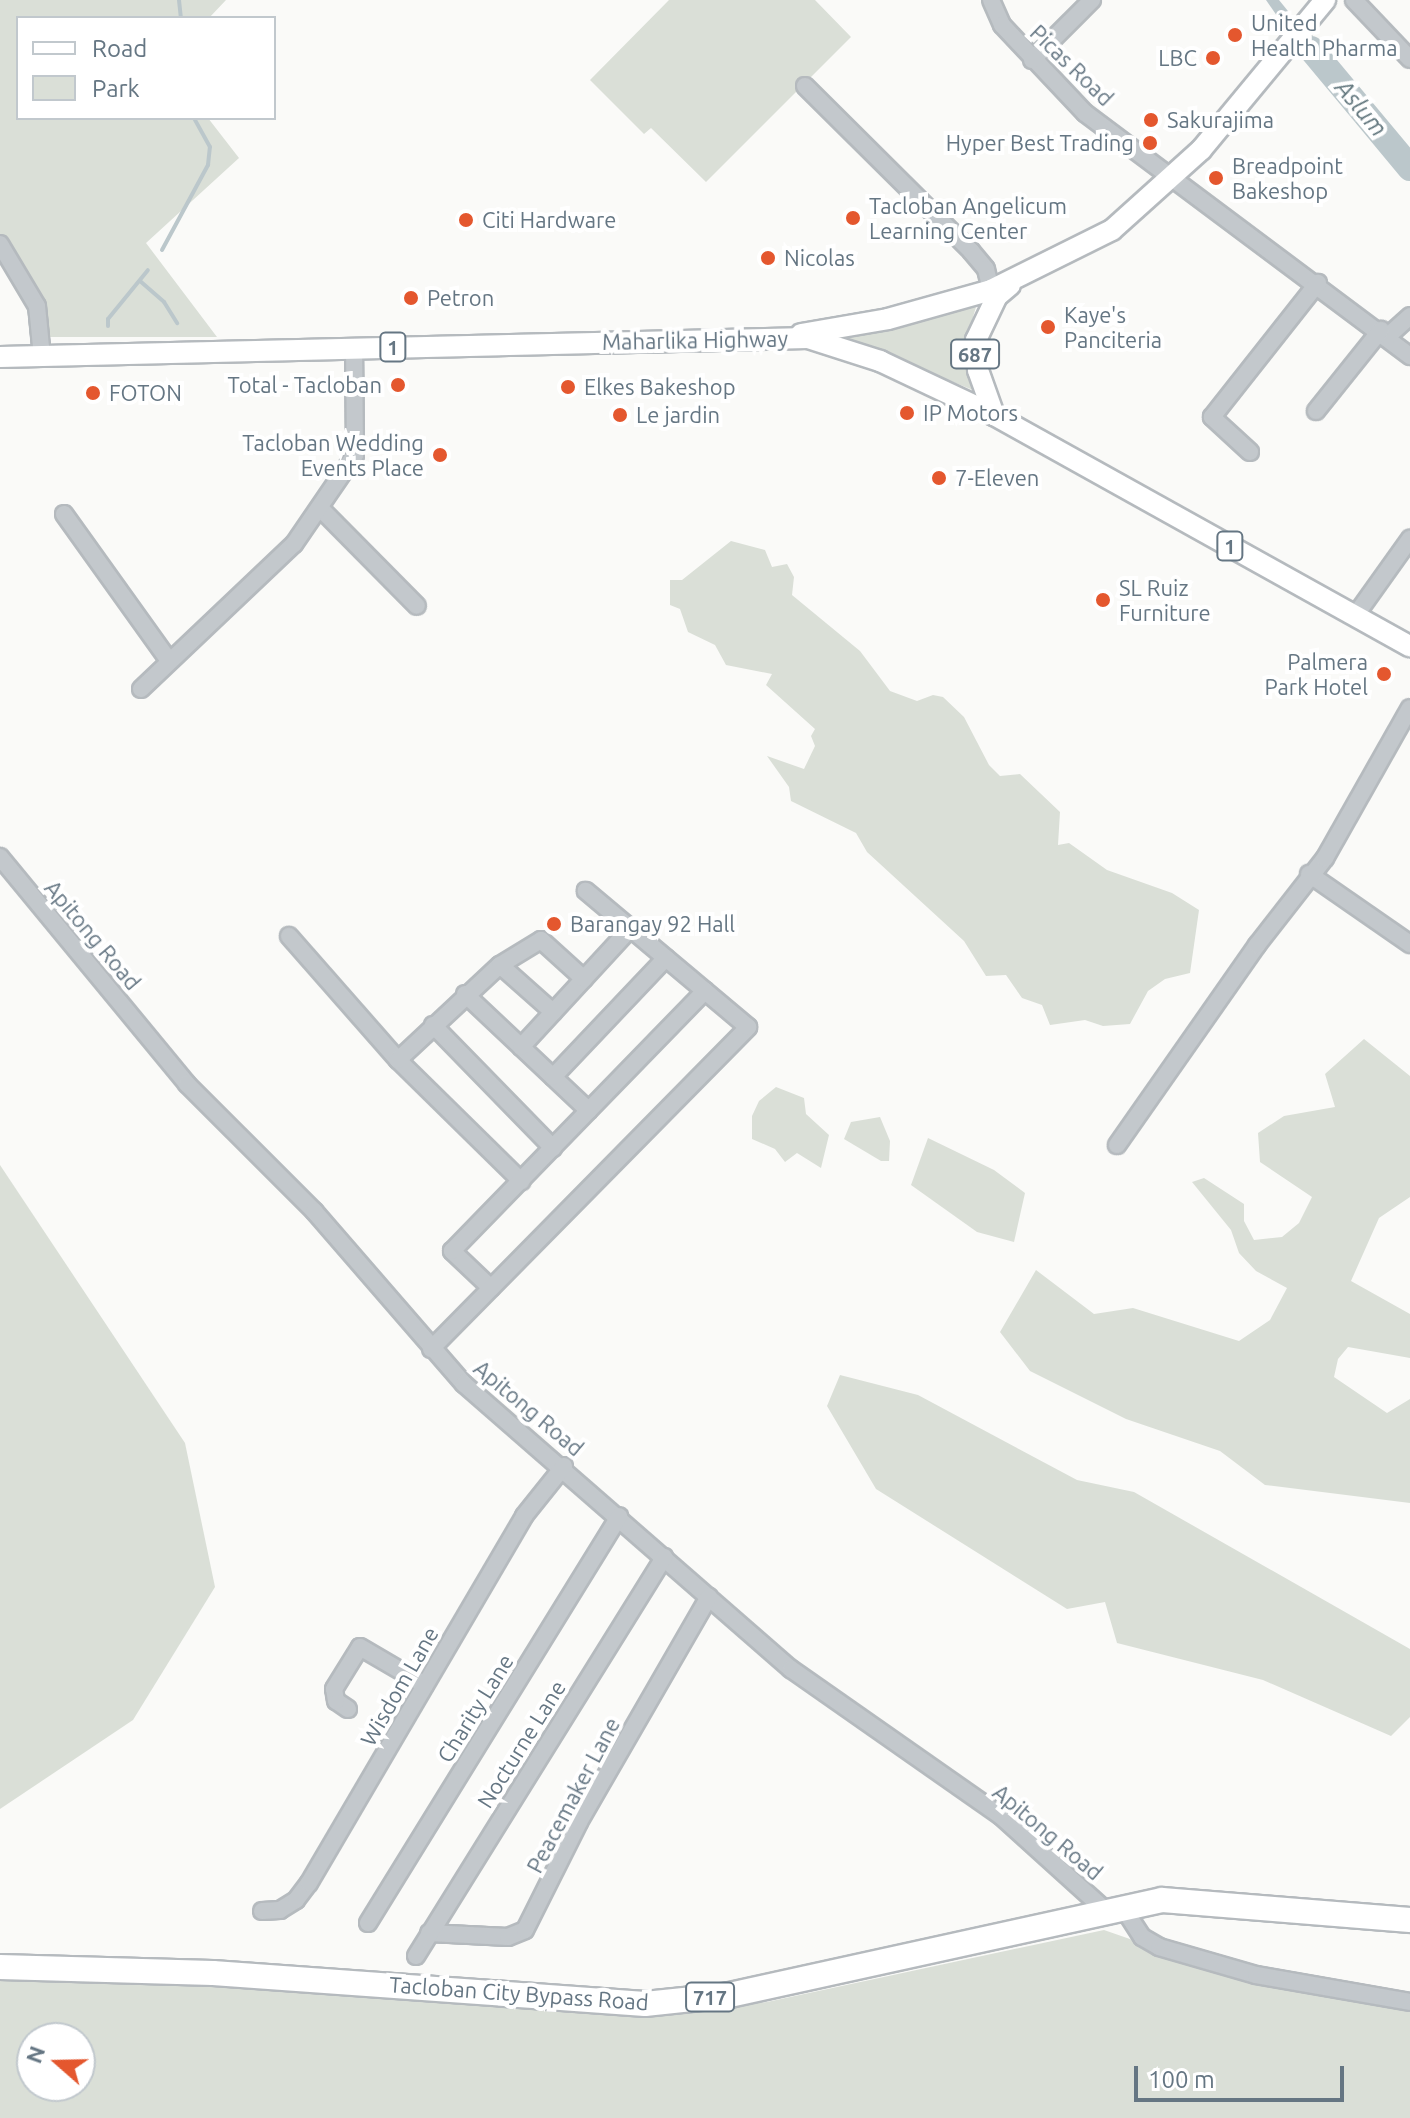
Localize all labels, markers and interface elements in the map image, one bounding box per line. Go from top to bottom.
place label: United Health Pharma [1251,9,1397,60]
legend [16,16,276,120]
street label: Picas Road [1025,19,1119,111]
marker: United Health Pharma [1226,26,1244,44]
text: Road [92,35,147,62]
place label: LBC [1158,45,1197,71]
marker: LBC [1204,49,1222,67]
water label: Aslum [1329,74,1393,142]
text: Park [92,75,140,102]
place label: Sakurajima [1167,107,1274,133]
marker: Sakurajima [1142,111,1160,129]
place label: Hyper Best Trading [946,130,1134,156]
marker: Hyper Best Trading [1141,134,1159,152]
place label: Breadpoint Bakeshop [1232,152,1343,204]
marker: Breadpoint Bakeshop [1207,169,1225,187]
place label: Tacloban Angelicum Learning Center [869,192,1067,244]
place label: Citi Hardware [482,207,617,233]
marker: Tacloban Angelicum Learning Center [844,209,862,227]
marker: Citi Hardware [457,211,475,229]
place label: Nicolas [784,245,855,271]
marker: Nicolas [759,249,777,267]
place label: Petron [427,285,494,311]
marker: Petron [402,289,420,307]
place label: Kaye's Panciteria [1064,301,1162,352]
marker: Kaye's Panciteria [1039,318,1057,336]
street label: Maharlika Highway [602,325,788,355]
road number: 1 [379,331,407,363]
road number: 687 [949,338,1001,370]
place label: Total - Tacloban [228,372,382,398]
place label: Elkes Bakeshop [584,374,736,400]
marker: Total - Tacloban [389,376,407,394]
marker: Elkes Bakeshop [559,378,577,396]
place label: FOTON [109,380,182,406]
marker: FOTON [84,384,102,402]
place label: IP Motors [923,400,1018,426]
place label: Le jardin [636,402,720,428]
marker: IP Motors [898,404,916,422]
marker: Le jardin [611,406,629,424]
place label: Tacloban Wedding Events Place [242,429,424,480]
marker: Tacloban Wedding Events Place [431,446,449,464]
place label: 7-Eleven [955,465,1039,491]
marker: 7-Eleven [930,469,948,487]
road number: 1 [1216,530,1244,562]
place label: SL Ruiz Furniture [1119,574,1211,626]
marker: SL Ruiz Furniture [1094,591,1112,609]
place label: Palmera Park Hotel [1265,648,1368,700]
marker: Palmera Park Hotel [1375,665,1393,683]
street label: Apitong Road [40,875,146,995]
place label: Barangay 92 Hall [570,911,735,937]
marker: Barangay 92 Hall [545,915,563,933]
street label: Apitong Road [469,1355,589,1461]
street label: Wisdom Lane [354,1622,444,1750]
street label: Charity Lane [431,1649,519,1767]
street label: Nocturne Lane [471,1675,571,1813]
street label: Peacemaker Lane [521,1713,625,1877]
street label: Apitong Road [988,1779,1108,1885]
street label: Tacloban City Bypass Road [388,1971,650,2015]
road number: 717 [684,1981,736,2013]
north arrow [16,2022,96,2102]
text: N [20,2042,49,2066]
scale bar [1138,2050,1348,2100]
text: 100 m [1148,2066,1215,2093]

